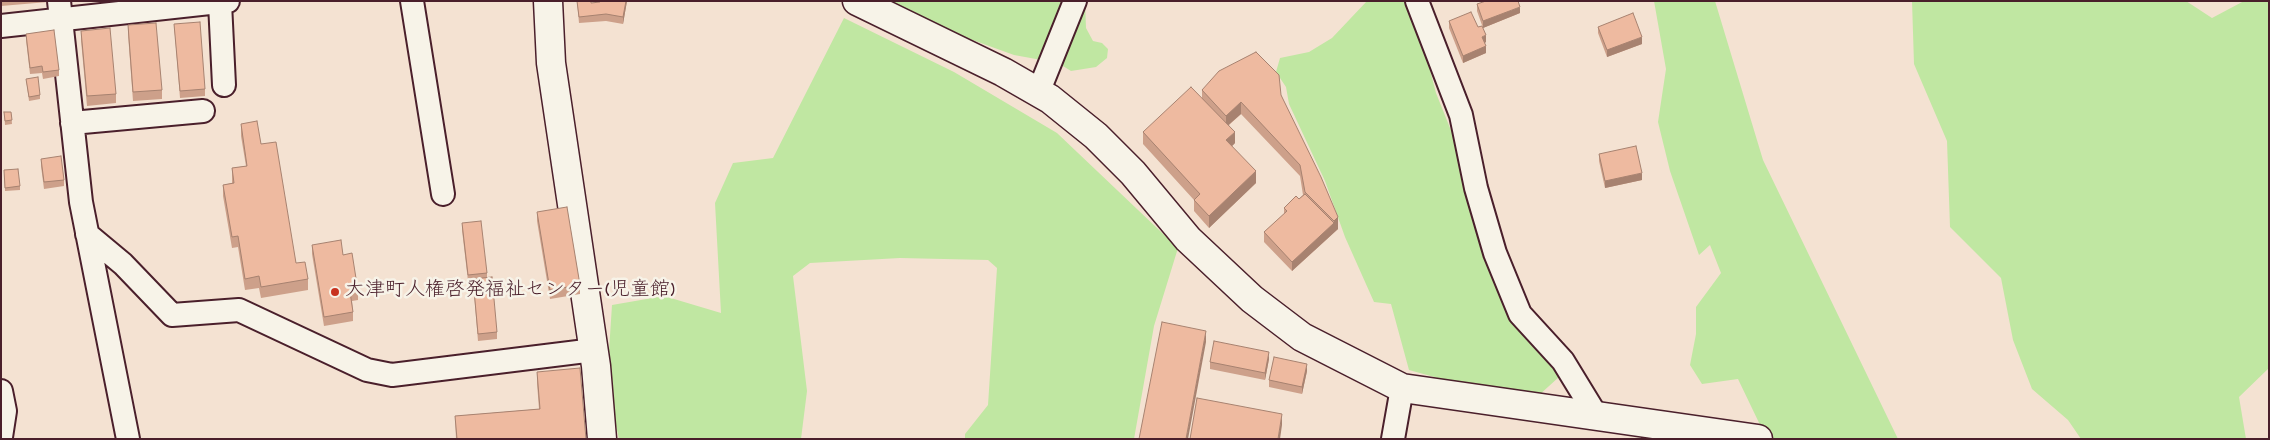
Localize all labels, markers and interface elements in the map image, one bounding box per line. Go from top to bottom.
place label: 大津町人権啓発福祉センター(児童館) [345,280,675,304]
marker: 大津町人権啓発福祉センター(児童館) [329,286,341,298]

